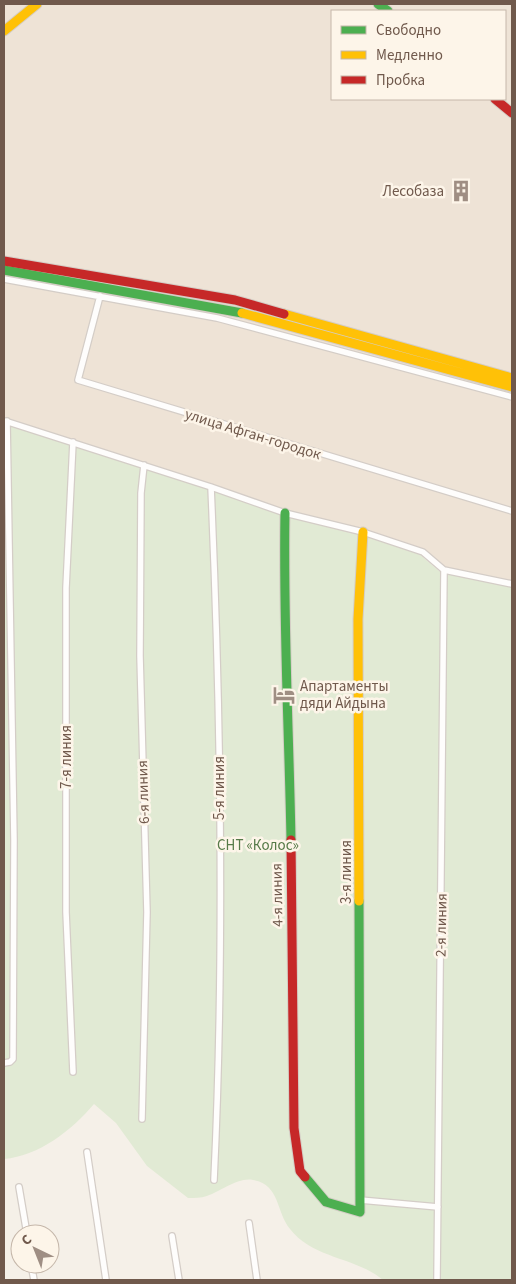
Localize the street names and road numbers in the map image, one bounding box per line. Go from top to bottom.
street label: улица Афган-городок [182,404,324,465]
street label: 7-я линия [56,725,77,789]
street label: 5-я линия [209,756,230,820]
street label: 6-я линия [132,760,155,824]
street label: 3-я линия [336,840,357,904]
street label: 4-я линия [266,863,289,927]
street label: 2-я линия [430,893,453,957]

